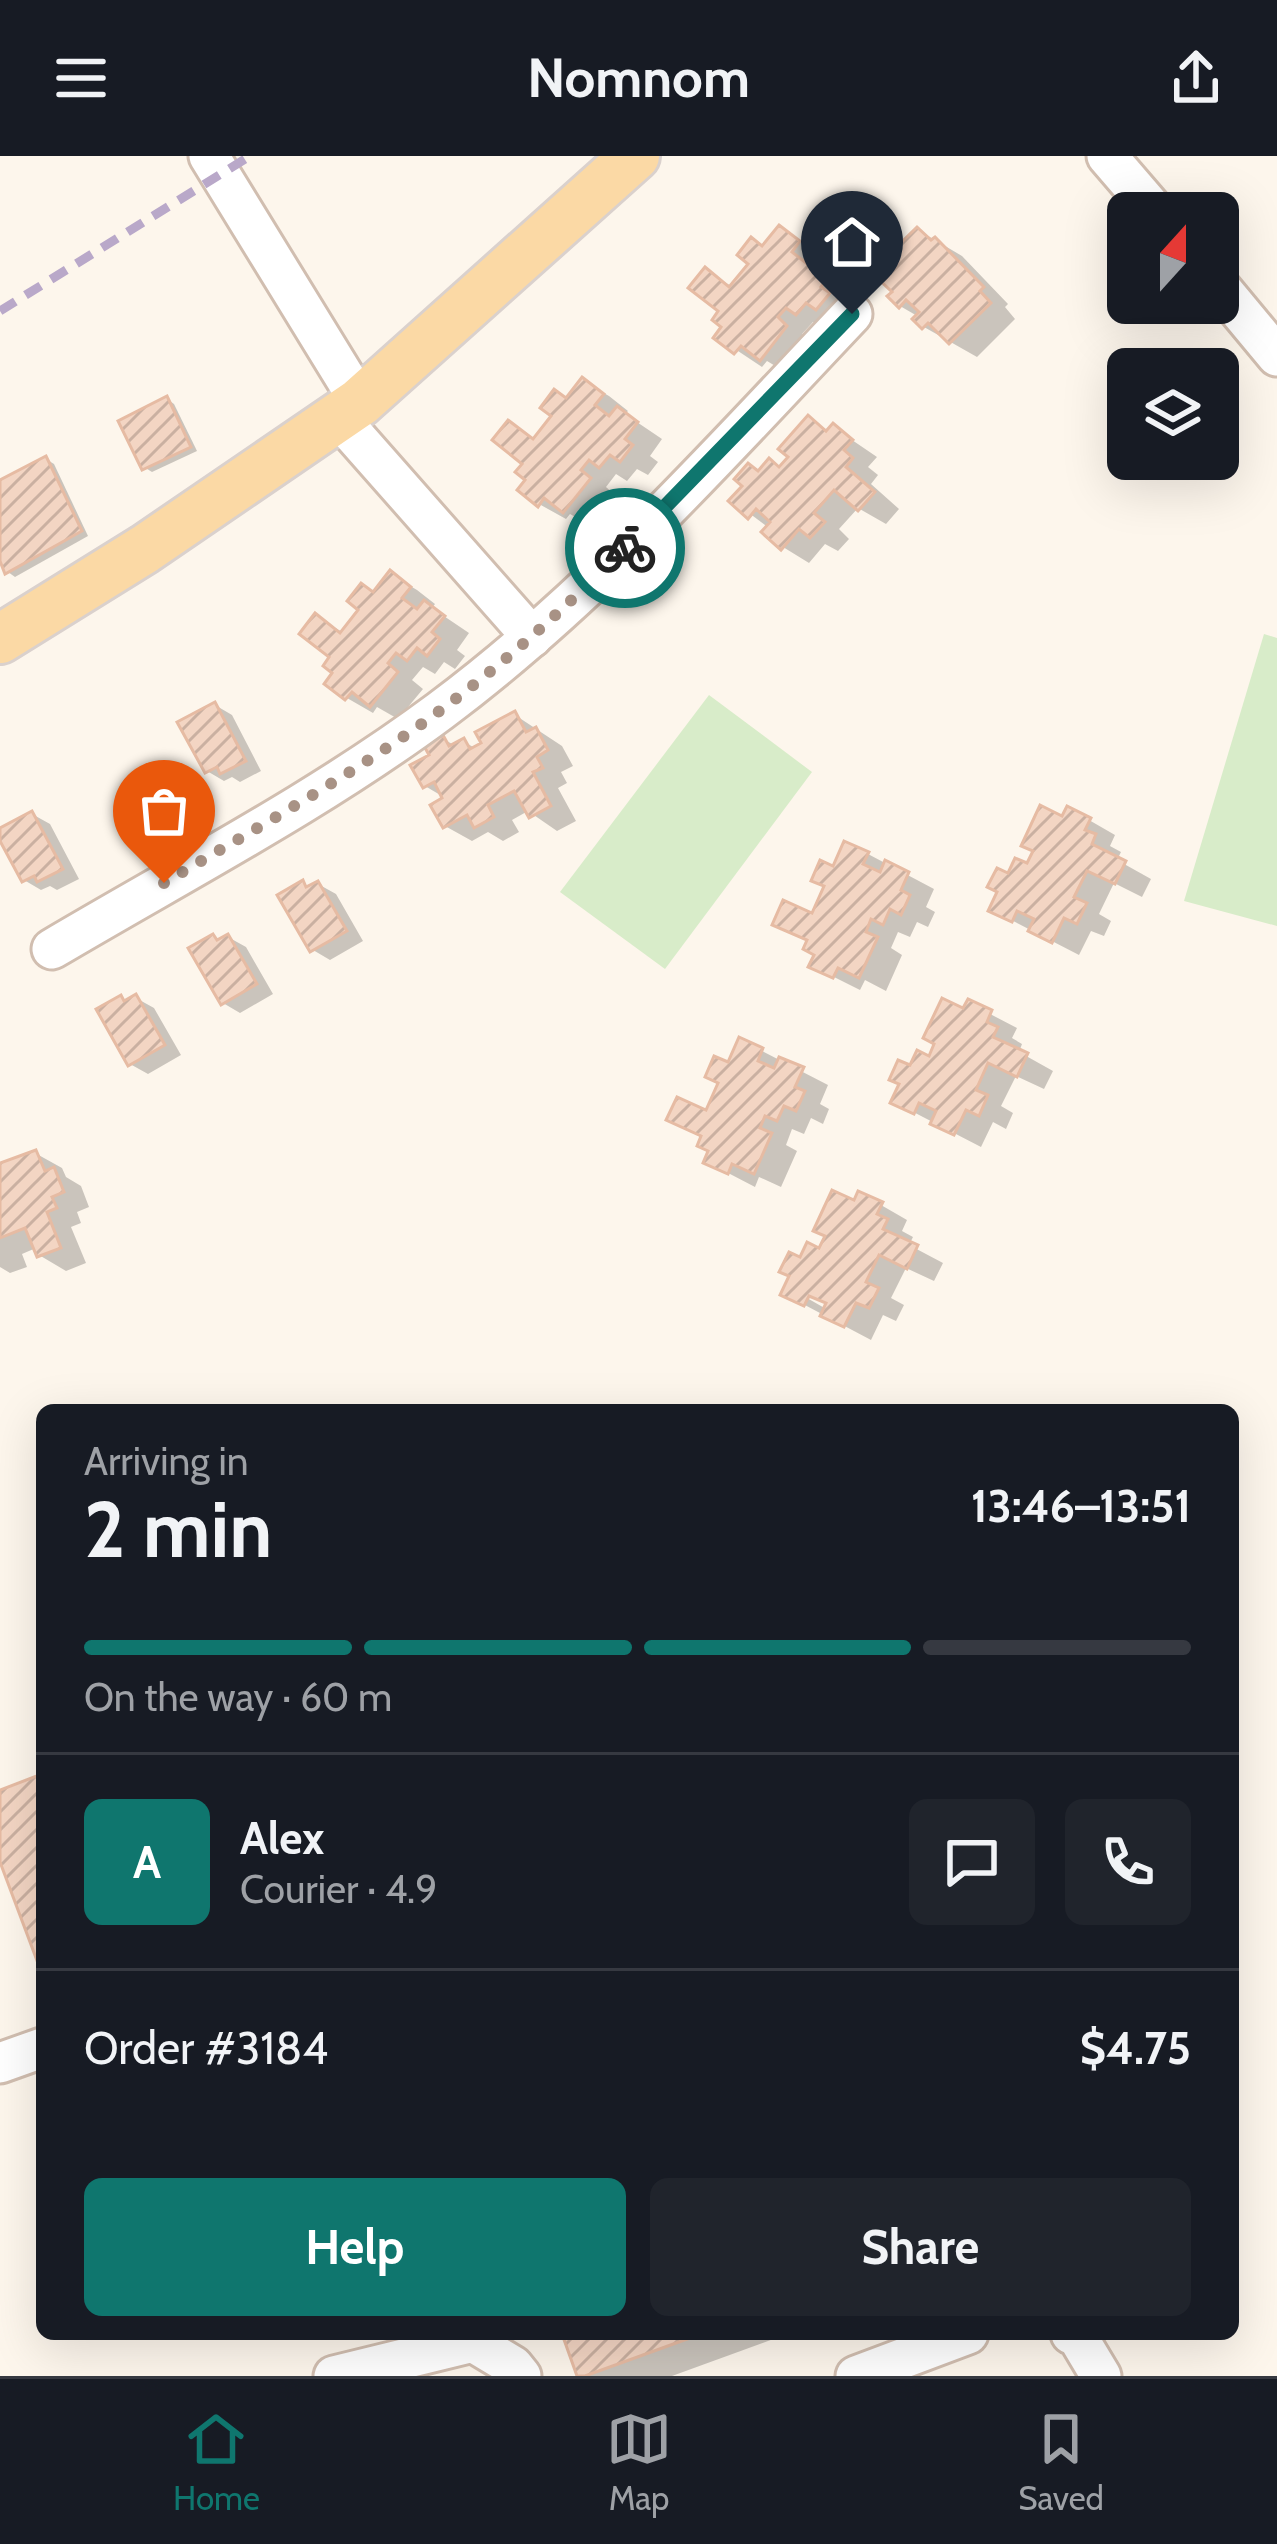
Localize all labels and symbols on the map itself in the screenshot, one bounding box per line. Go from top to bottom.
pin [801,191,903,314]
north arrow [1107,192,1239,324]
courier [565,488,685,608]
pin [113,760,215,883]

